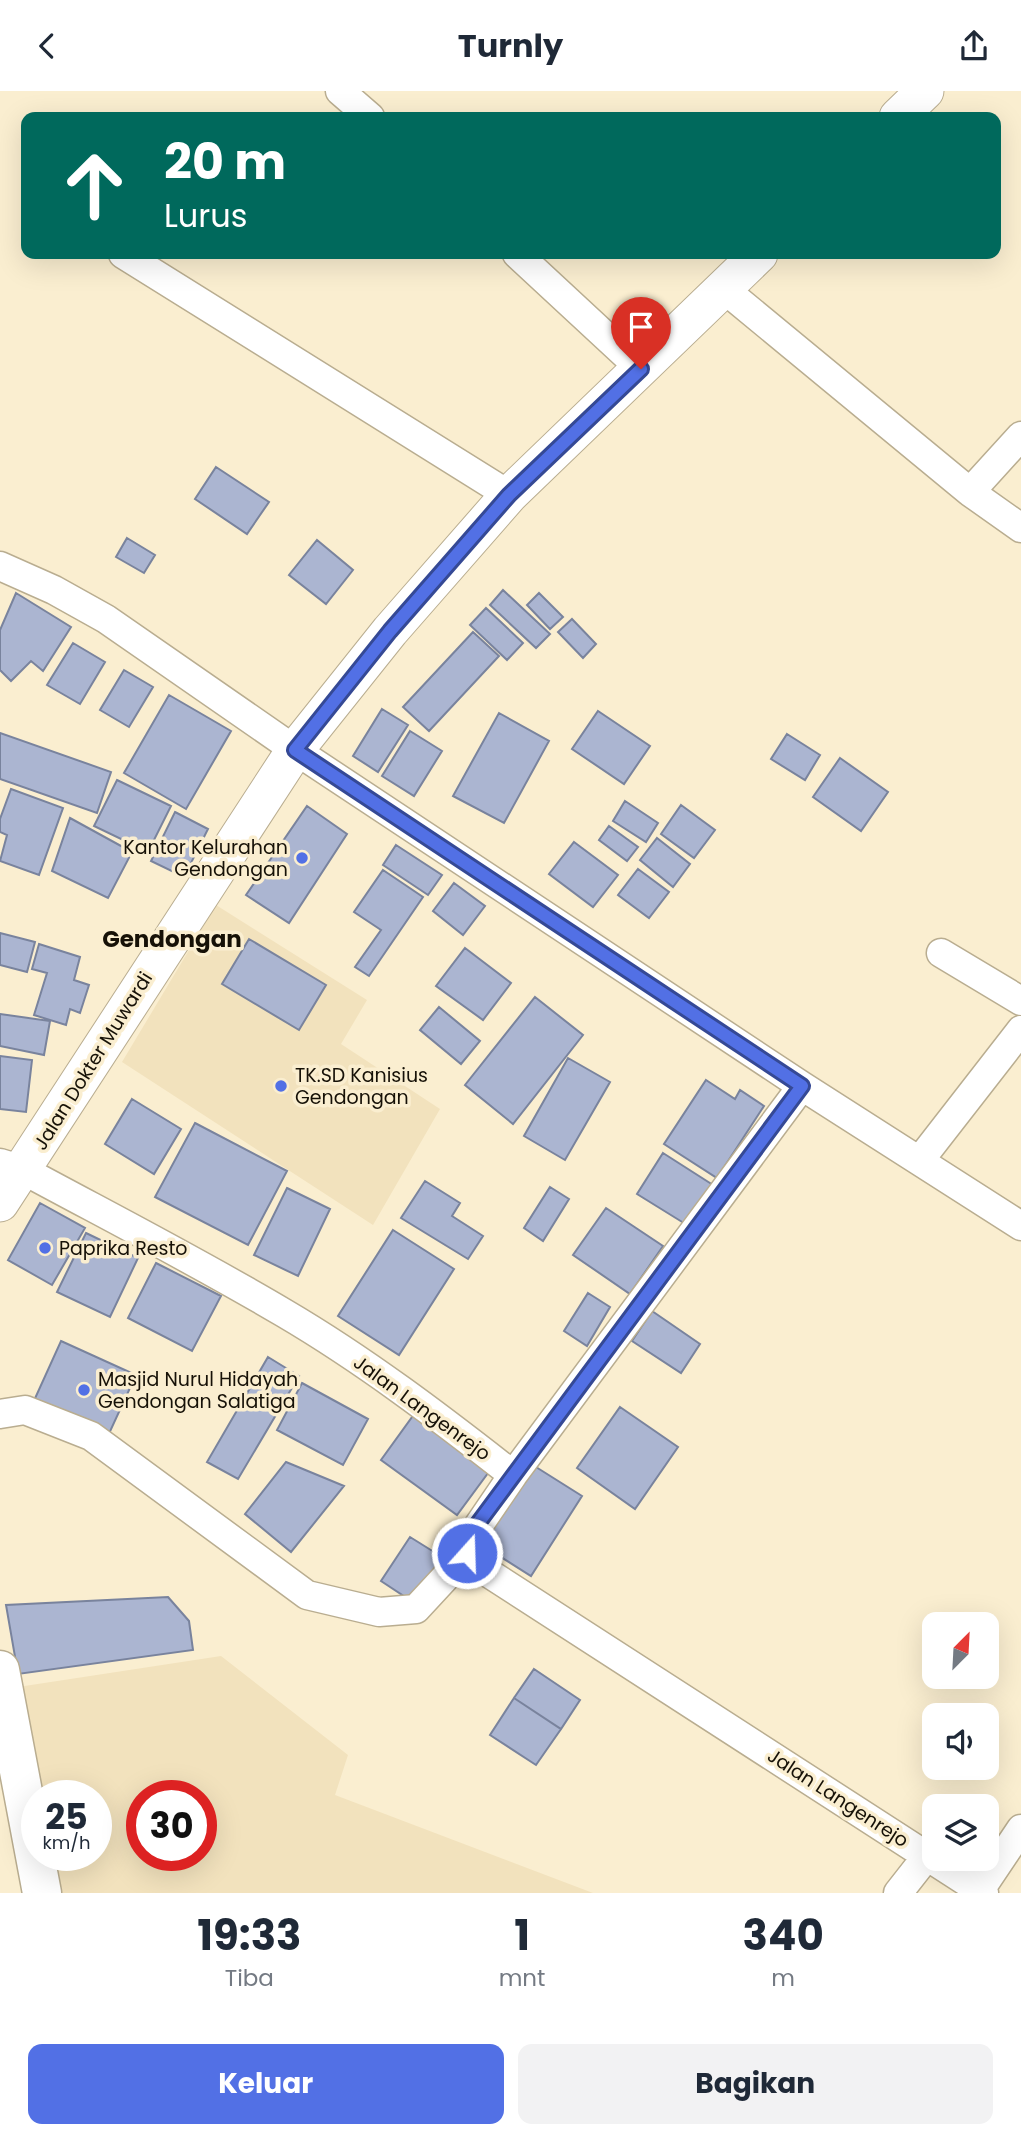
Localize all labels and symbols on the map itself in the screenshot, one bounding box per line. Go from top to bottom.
pin [611,297,671,369]
place label: Kantor Kelurahan Gendongan [123,834,288,883]
marker: Kantor Kelurahan Gendongan [294,850,310,866]
district label: Gendongan [102,923,242,955]
street label: Jalan Dokter Muwardi [27,967,159,1155]
place label: TK.SD Kanisius Gendongan [295,1062,428,1111]
marker: TK.SD Kanisius Gendongan [273,1078,289,1094]
place label: Paprika Resto [59,1235,187,1262]
marker: Paprika Resto [37,1240,53,1256]
street label: Jalan Langenrejo [348,1349,496,1467]
place label: Masjid Nurul Hidayah Gendongan Salatiga [98,1366,298,1415]
marker: Masjid Nurul Hidayah Gendongan Salatiga [76,1382,92,1398]
position arrow [430,1516,504,1590]
north arrow [922,1612,999,1689]
street label: Jalan Langenrejo [762,1742,914,1854]
speed limit sign: 30 [126,1780,217,1871]

